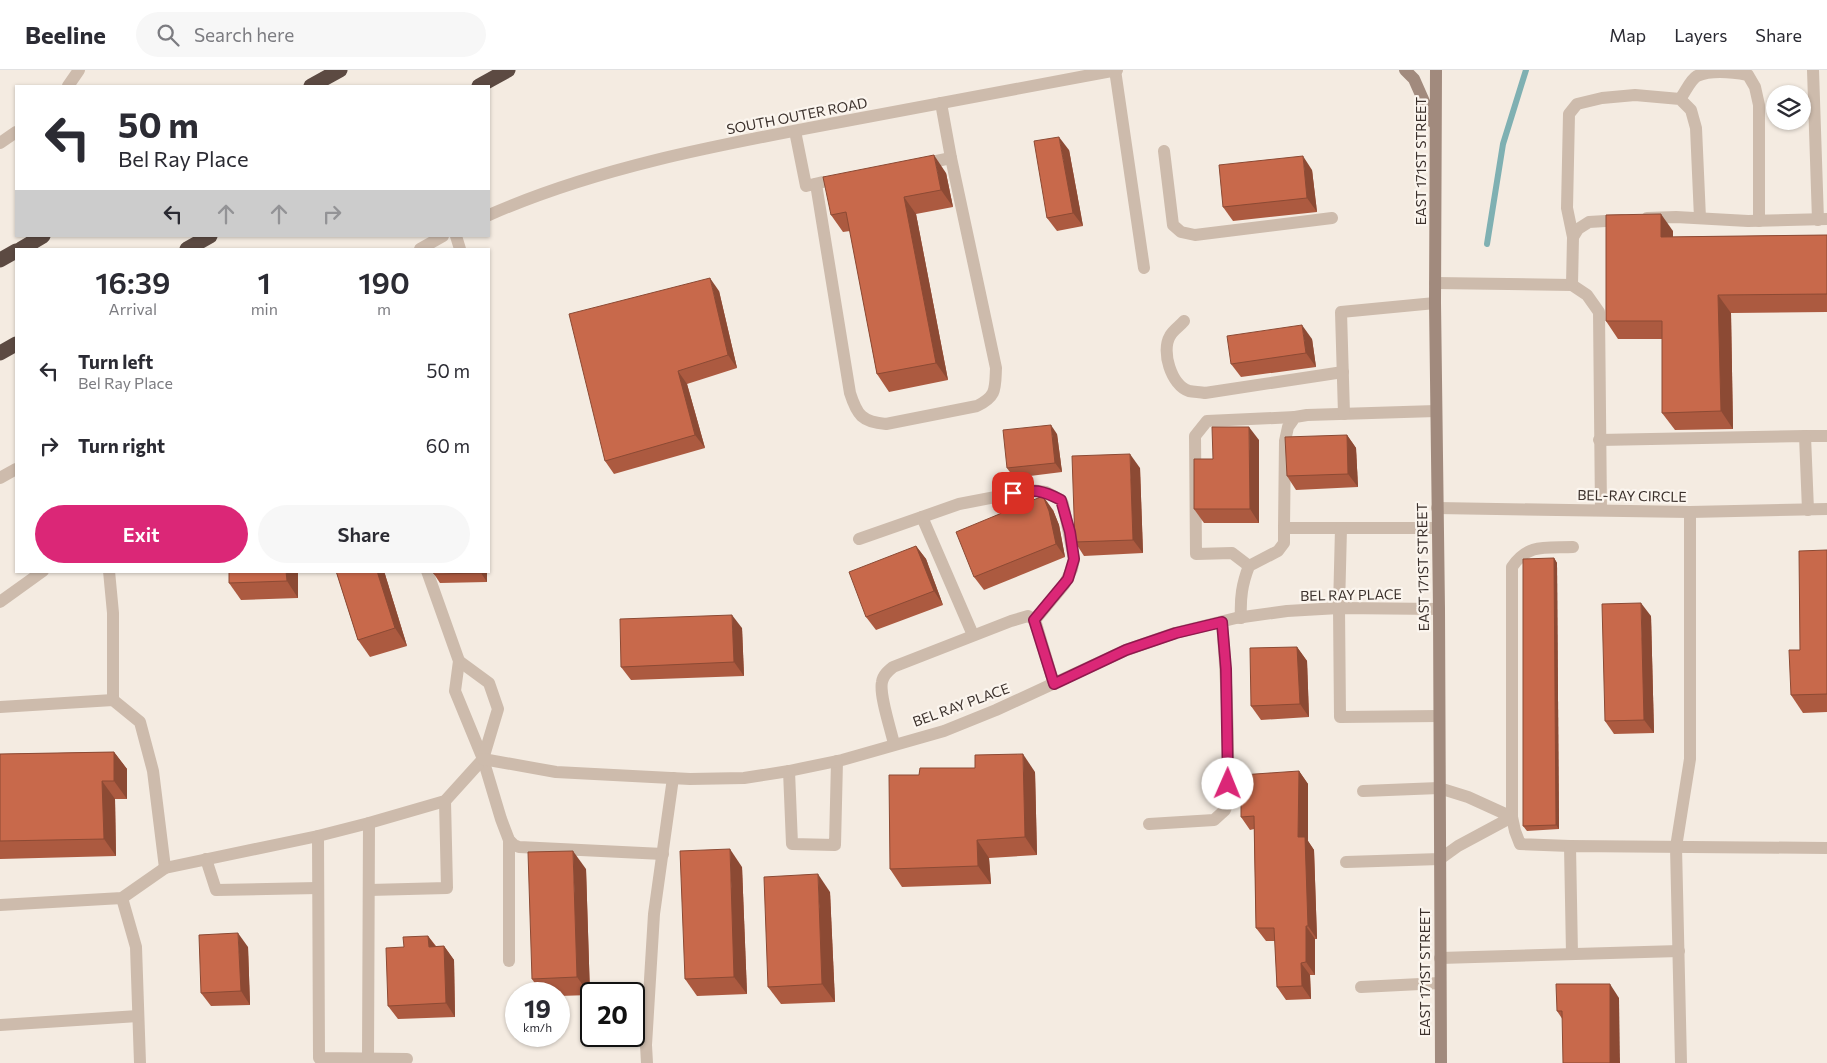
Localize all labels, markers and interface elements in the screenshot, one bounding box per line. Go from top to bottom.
search box [136,12,486,57]
text: Beeline [25,20,106,49]
icon: search [154,21,182,49]
text: Search here [194,23,294,46]
text: Map [1609,24,1646,46]
text: Layers [1674,24,1727,46]
text: Share [1755,24,1802,46]
map controls [1766,85,1811,130]
button: layers [1766,85,1811,130]
street label: SOUTH OUTER ROAD [725,94,869,138]
street label: EAST 171ST STREET [1412,97,1429,225]
text: 50 m [118,102,199,145]
icon: left [35,105,100,170]
text: Bel Ray Place [118,145,249,172]
icon: left [159,200,187,228]
icon: ahead [212,200,240,228]
icon: ahead [265,200,293,228]
icon: right [318,200,346,228]
text: 16:39 [95,263,170,300]
text: 1 [258,263,271,300]
text: 190 [358,263,410,300]
text: Arrival [109,299,157,318]
text: min [251,299,278,318]
text: m [377,299,391,318]
text: Turn left [78,350,153,373]
icon: left [35,357,63,385]
text: 50 m [426,359,470,382]
text: Bel Ray Place [78,373,173,392]
icon: right [35,432,63,460]
text: Turn right [78,434,165,457]
text: 60 m [426,434,470,457]
pin [992,472,1034,514]
icon: arrive [999,479,1027,507]
street label: BEL-RAY CIRCLE [1577,486,1687,505]
street label: EAST 171ST STREET [1413,503,1432,631]
button: Exit [35,505,248,563]
button: Share [258,505,470,563]
street label: BEL RAY PLACE [1300,585,1402,604]
street label: BEL RAY PLACE [910,679,1011,730]
position arrow [1201,757,1253,809]
street label: EAST 171ST STREET [1416,908,1433,1036]
speed limit sign: 20 [580,982,645,1047]
text: 19 [524,993,551,1023]
text: km/h [523,1020,552,1034]

